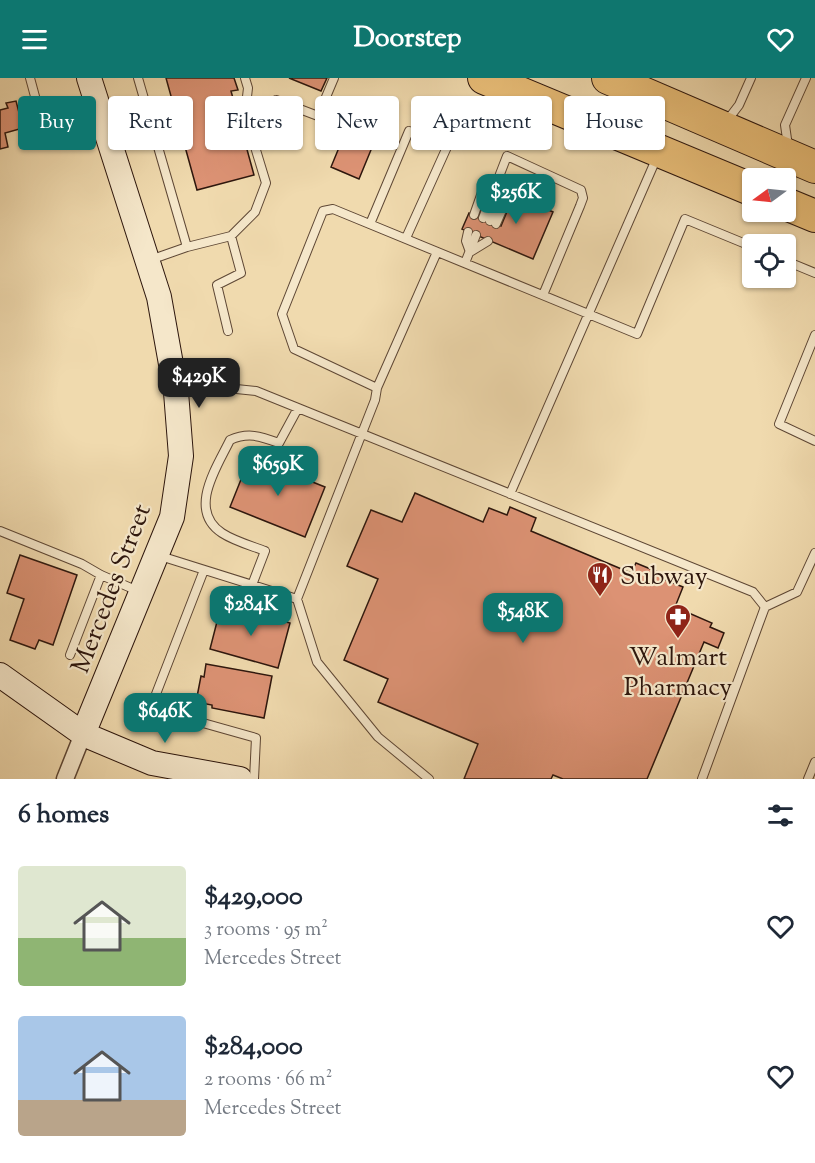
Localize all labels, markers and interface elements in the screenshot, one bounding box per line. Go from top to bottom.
text: Doorstep [353,20,462,59]
icon: menu [18,23,51,56]
icon: heart [764,23,797,56]
chip: Buy [18,96,96,150]
chip: Rent [108,96,193,150]
chip: Filters [205,96,303,150]
chip: New [315,96,399,150]
chip: Apartment [411,96,552,150]
chip: House [564,96,665,150]
north arrow [742,168,796,222]
map controls [742,168,796,288]
pin: $256K [474,174,558,225]
text: $256K [490,179,542,208]
button: locate [742,234,796,288]
pin: $429K [157,358,241,409]
text: $429K [172,363,226,392]
pin: $659K [236,446,320,497]
text: $659K [252,451,304,480]
street label: Mercedes Street [63,499,162,679]
place label: Subway [620,559,708,596]
restaurant icon: Subway [585,560,615,598]
pin: $284K [209,586,293,637]
text: $284K [224,591,278,620]
pin: $548K [481,593,565,644]
text: $548K [497,598,549,627]
pharmacy icon: Walmart Pharmacy [663,602,693,640]
place label: Walmart Pharmacy [624,640,732,707]
pin: $646K [123,693,207,744]
text: $646K [138,698,192,727]
text: 6 homes [18,797,109,834]
icon: filters [764,799,797,832]
text: $429,000 [204,879,303,916]
icon: home [66,890,138,962]
icon: heart [764,910,797,943]
text: 3 rooms · 95 m² [204,916,328,945]
text: Mercedes Street [204,945,341,974]
text: $284,000 [204,1029,303,1066]
icon: home [66,1040,138,1112]
icon: heart [764,1060,797,1093]
text: 2 rooms · 66 m² [204,1066,332,1095]
text: Mercedes Street [204,1095,341,1124]

